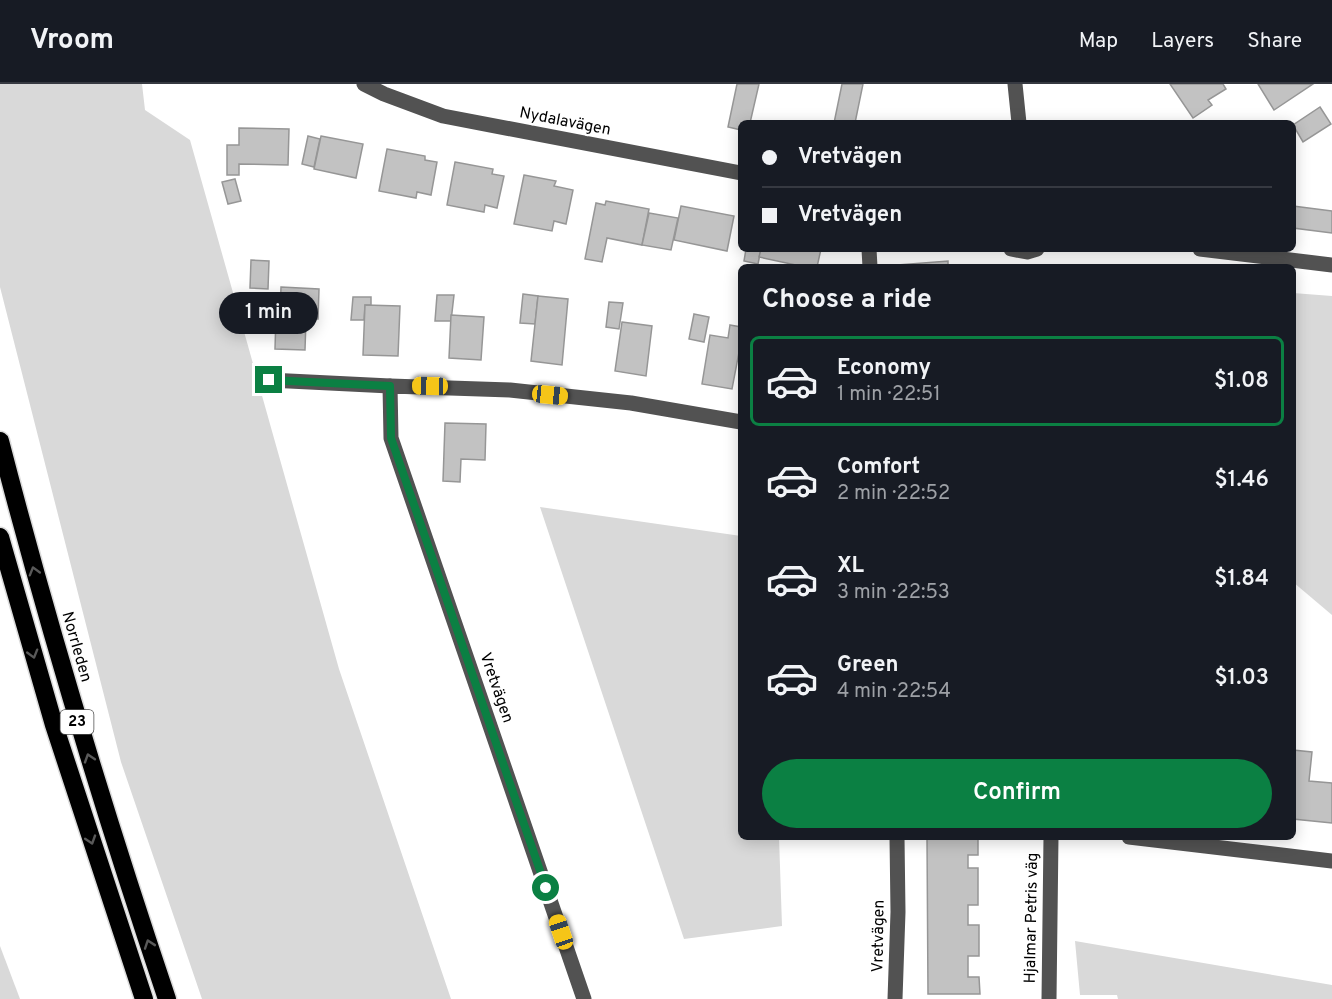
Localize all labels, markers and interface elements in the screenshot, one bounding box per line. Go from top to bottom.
text: Vroom [30,23,114,59]
text: Map [1079,28,1118,55]
text: Layers [1151,28,1214,55]
text: Share [1247,28,1302,55]
street label: Nydalavägen [518,103,612,141]
text: Vretvägen [798,144,902,171]
text: Vretvägen [798,202,902,229]
text: Choose a ride [762,283,932,317]
callout: 1 min [220,293,318,335]
text: 1 min [245,300,292,326]
icon: car [765,354,819,408]
text: Economy [837,355,931,382]
route end [255,366,282,393]
text: $1.08 [1214,368,1269,395]
car [412,377,448,395]
text: 1 min · 22:51 [837,382,941,408]
car [531,384,569,406]
icon: car [765,453,819,507]
text: Comfort [837,454,920,481]
text: $1.46 [1215,467,1269,494]
text: 2 min · 22:52 [837,481,950,507]
icon: car [765,552,819,606]
text: XL [837,553,864,580]
one-way arrow [29,566,41,577]
text: $1.84 [1214,566,1269,593]
text: 3 min · 22:53 [837,580,950,606]
street label: Norrleden [56,609,96,685]
one-way arrow [26,648,38,659]
street label: Vretvägen [475,650,517,726]
icon: car [765,651,819,705]
text: Green [837,652,899,679]
text: $1.03 [1214,665,1269,692]
text: 4 min · 22:54 [837,679,951,705]
road number: 23 [60,710,94,734]
one-way arrow [83,753,96,764]
button: Confirm [762,759,1272,828]
one-way arrow [84,834,97,845]
street label: Hjalmar Petris väg [1021,852,1043,984]
route start [532,874,559,901]
street label: Vretvägen [868,899,890,973]
car [547,912,575,952]
one-way arrow [143,939,156,950]

